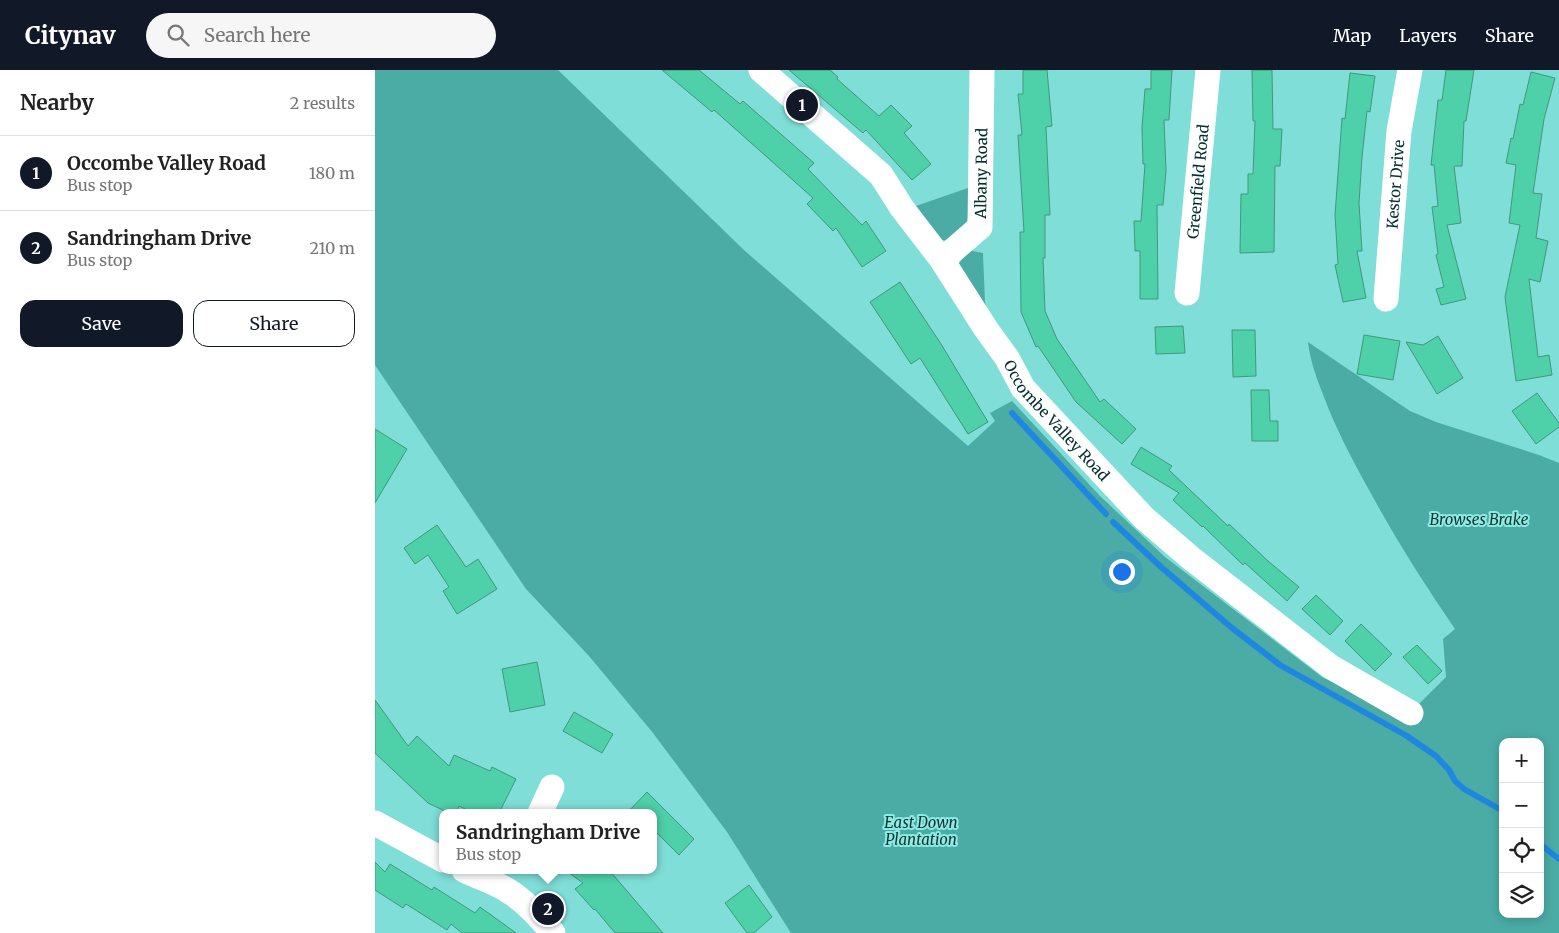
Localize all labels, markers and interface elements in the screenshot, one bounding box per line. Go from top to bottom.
search box [146,13,496,58]
text: Citynav [25,20,116,51]
icon: search [164,21,192,49]
text: Search here [204,23,310,47]
text: Map [1333,24,1371,47]
text: Layers [1399,24,1457,47]
text: Share [1485,24,1534,47]
pin: 1 [786,86,818,124]
text: Nearby [20,89,94,116]
text: 2 results [290,93,355,113]
street label: Greenfield Road [1183,123,1212,240]
street label: Albany Road [971,128,991,220]
street label: Kestor Drive [1382,139,1408,230]
text: Occombe Valley Road [67,151,266,175]
text: 1 [32,163,40,183]
text: 180 m [309,163,355,183]
text: Bus stop [67,175,132,195]
text: Sandringham Drive [67,226,251,250]
text: 2 [31,238,41,258]
text: 210 m [310,238,355,258]
text: Bus stop [67,250,132,270]
button: Save [20,300,183,347]
button: Share [193,300,355,347]
street label: Occombe Valley Road [1000,357,1114,485]
park label: Browses Brake [1430,510,1529,529]
your location [1109,559,1135,585]
map controls [1499,738,1544,918]
button: + [1499,738,1544,783]
button: − [1499,783,1544,828]
popup [439,809,657,874]
park label: East Down Plantation [884,813,958,849]
text: Sandringham Drive [456,820,640,844]
button: locate [1499,828,1544,873]
text: Bus stop [456,844,521,864]
button: layers [1499,873,1544,918]
pin: 2 [532,890,564,928]

